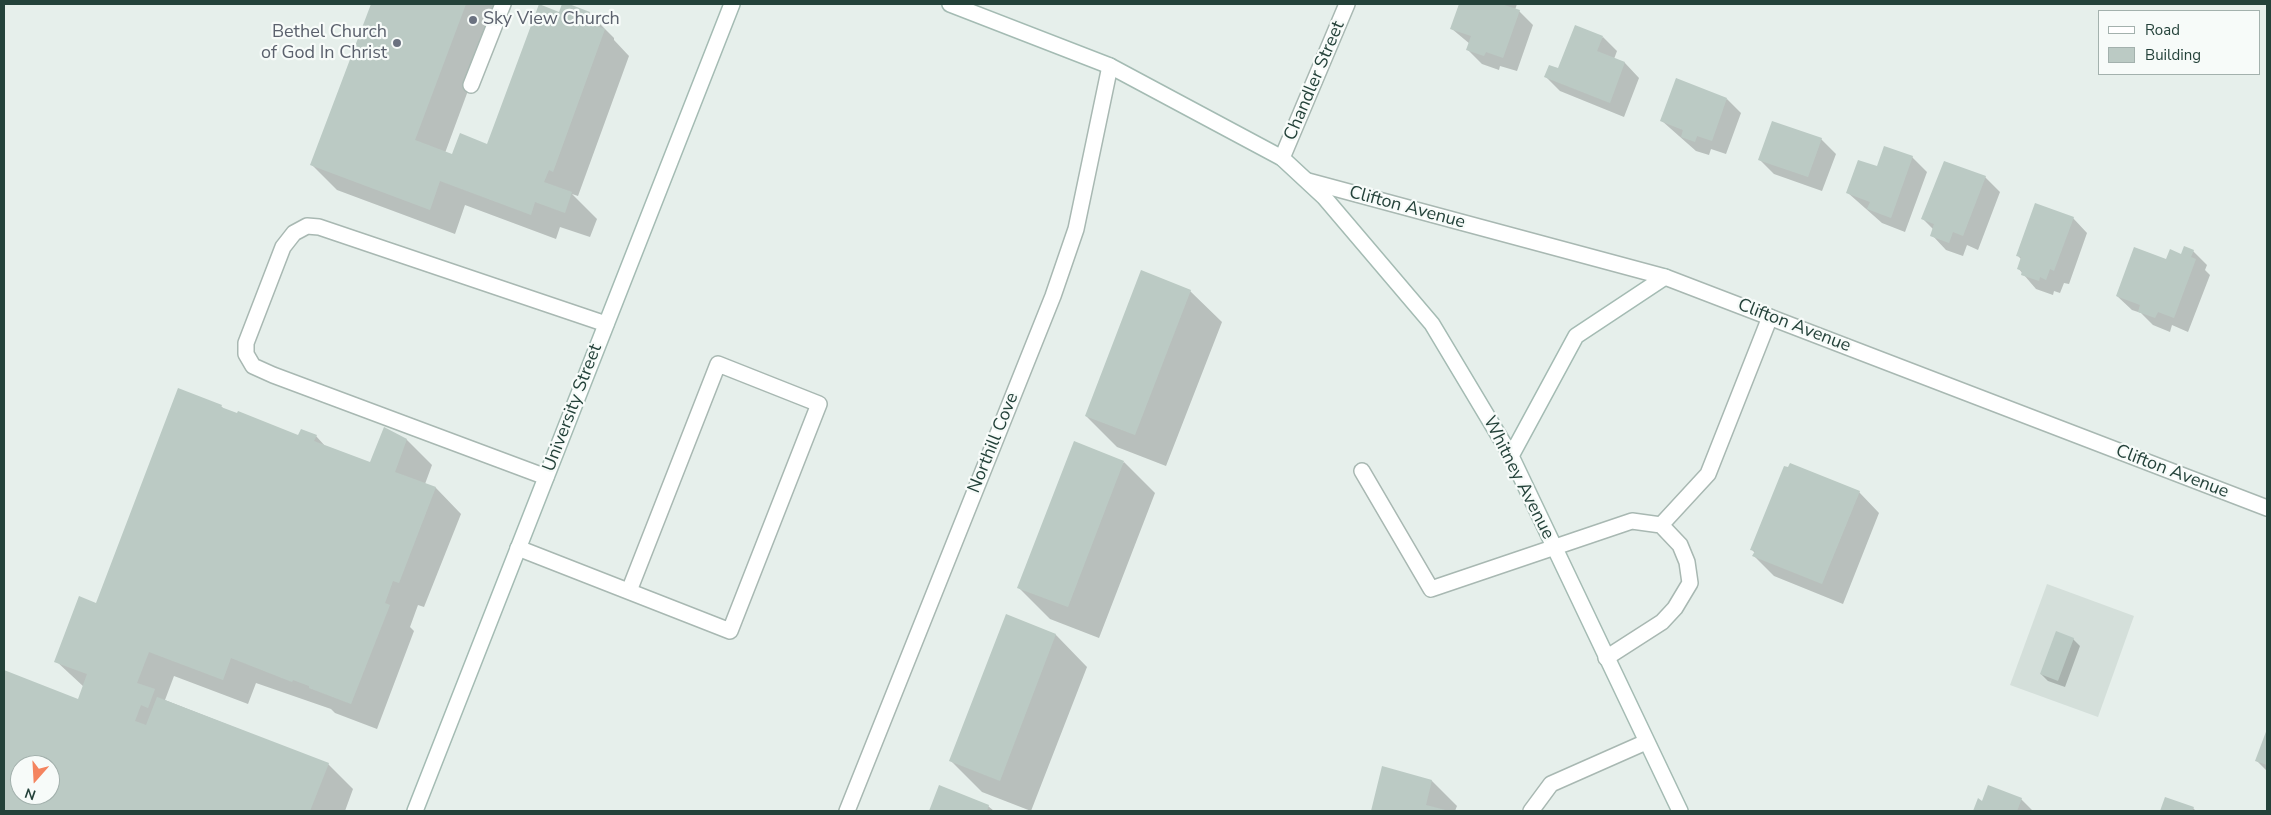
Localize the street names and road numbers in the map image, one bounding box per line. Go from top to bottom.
street label: Chandler Street [1280,18,1350,144]
street label: Clifton Avenue [1346,182,1468,234]
street label: Clifton Avenue [1734,295,1854,357]
street label: University Street [539,341,607,475]
street label: Northill Cove [964,390,1024,496]
street label: Whitney Avenue [1478,413,1558,543]
street label: Clifton Avenue [2112,441,2232,503]

